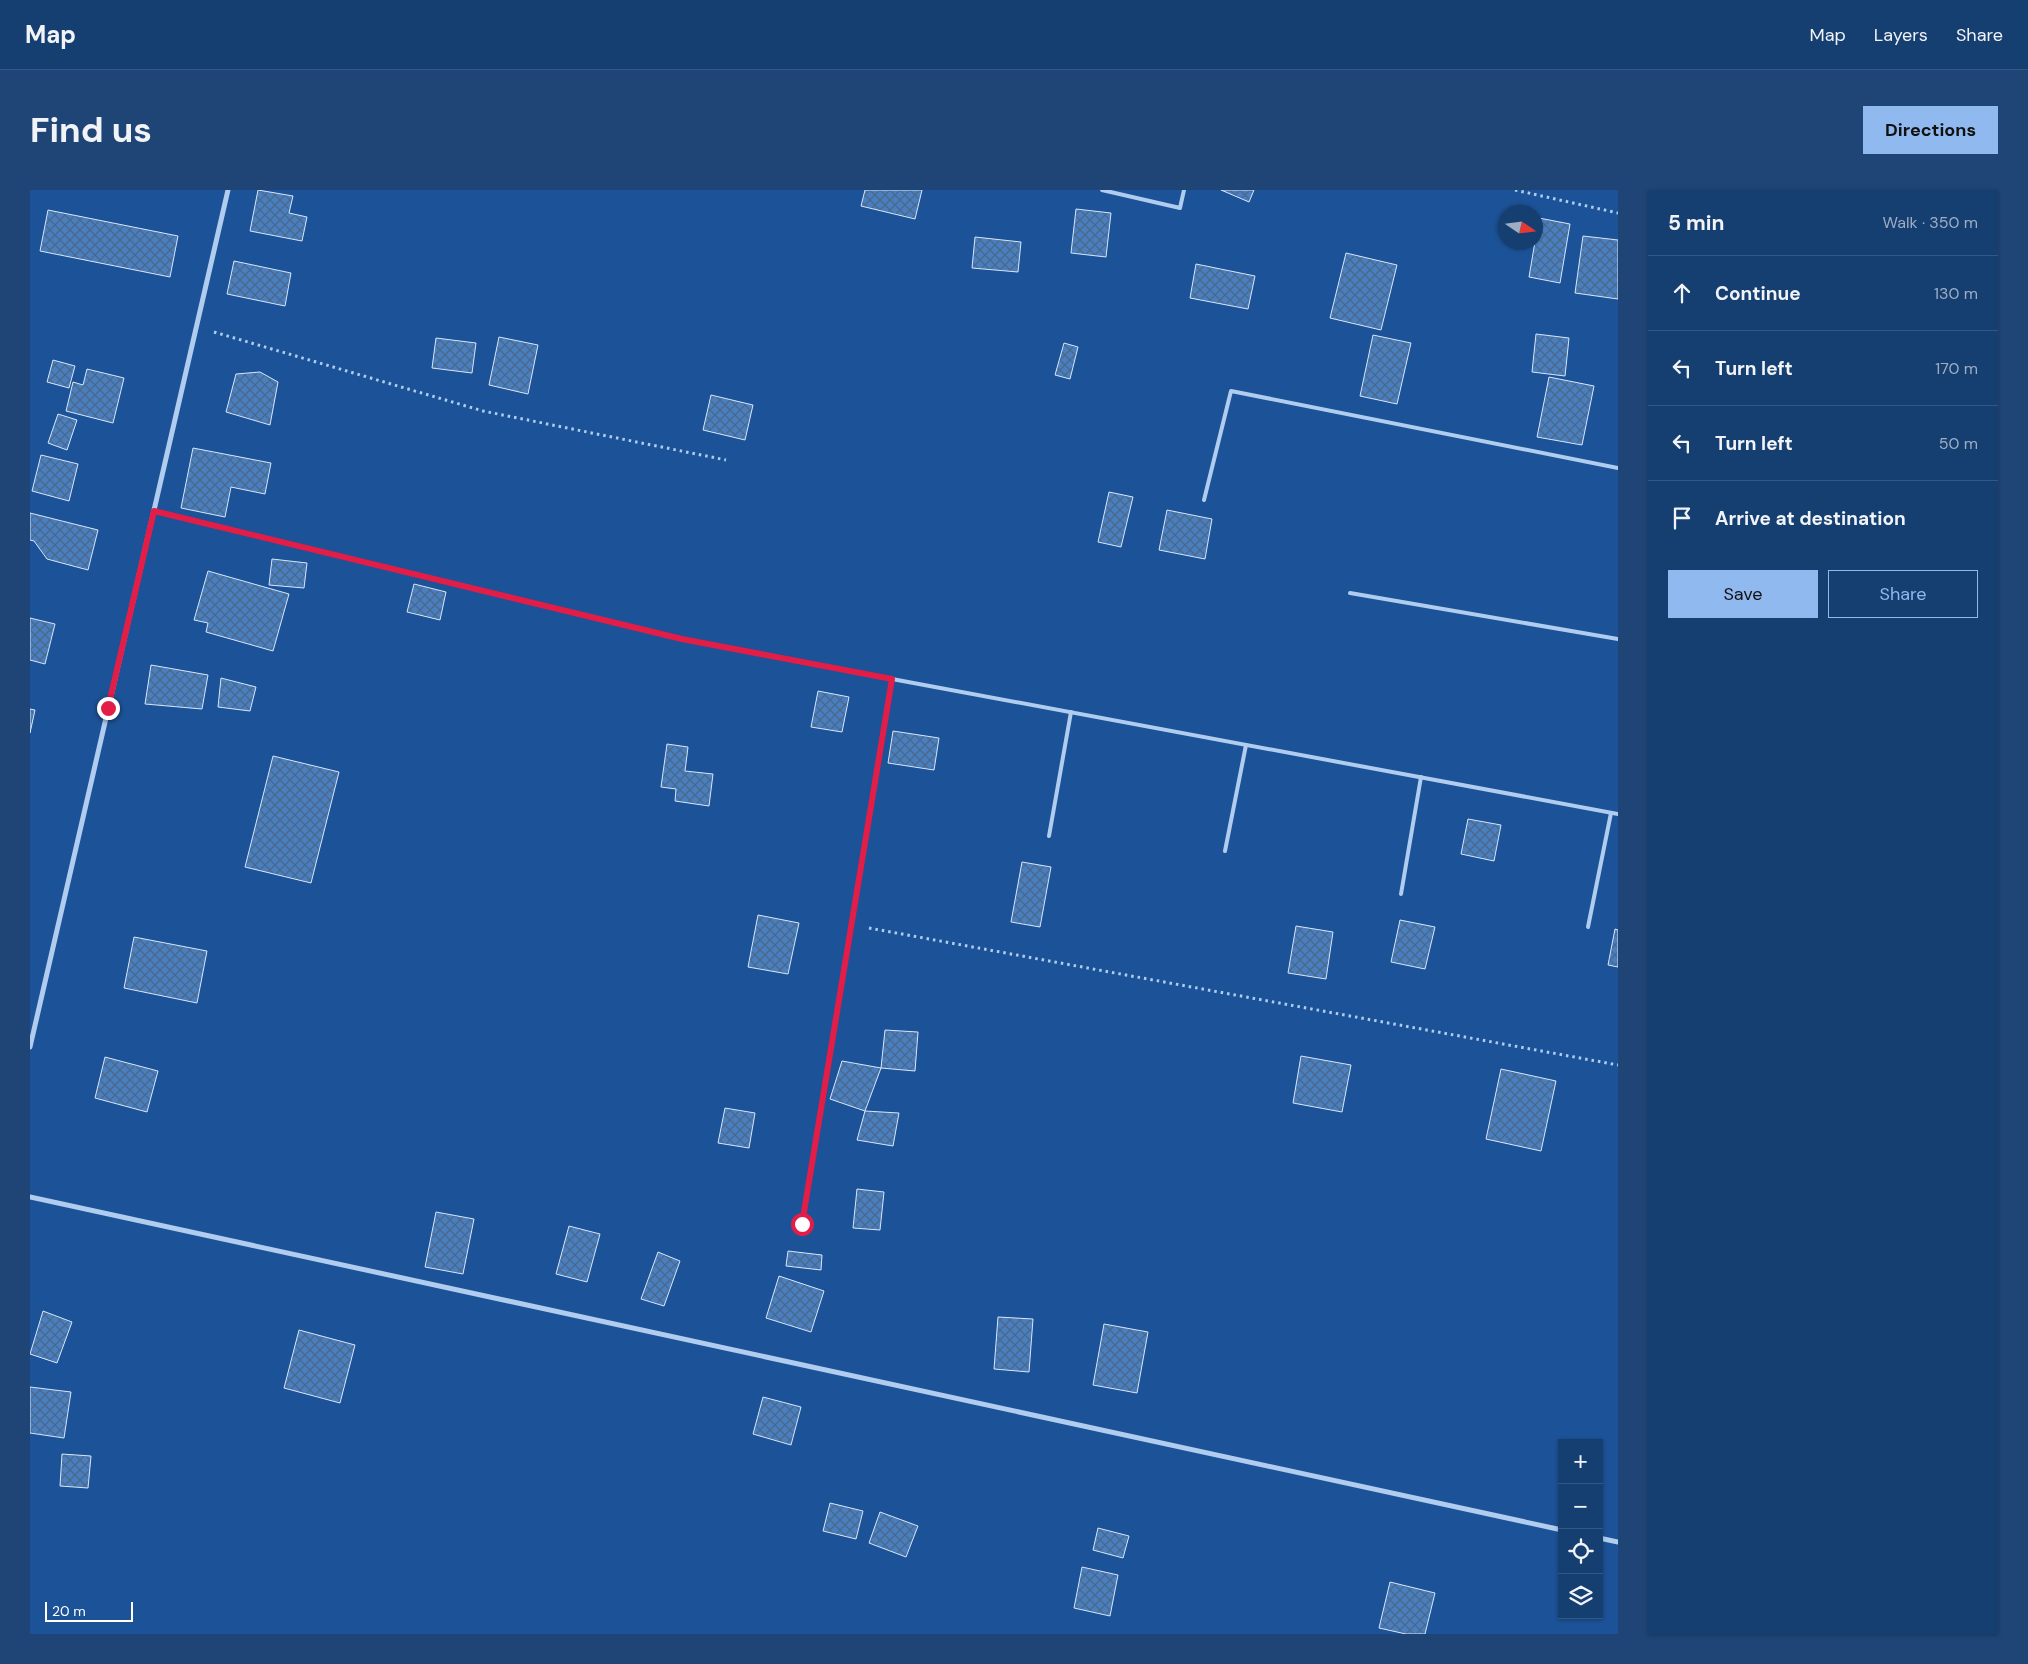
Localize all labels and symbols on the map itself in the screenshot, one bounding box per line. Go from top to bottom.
north arrow [1498,205,1543,250]
route end [97,697,120,720]
route start [791,1213,814,1236]
scale bar [45,1599,132,1622]

